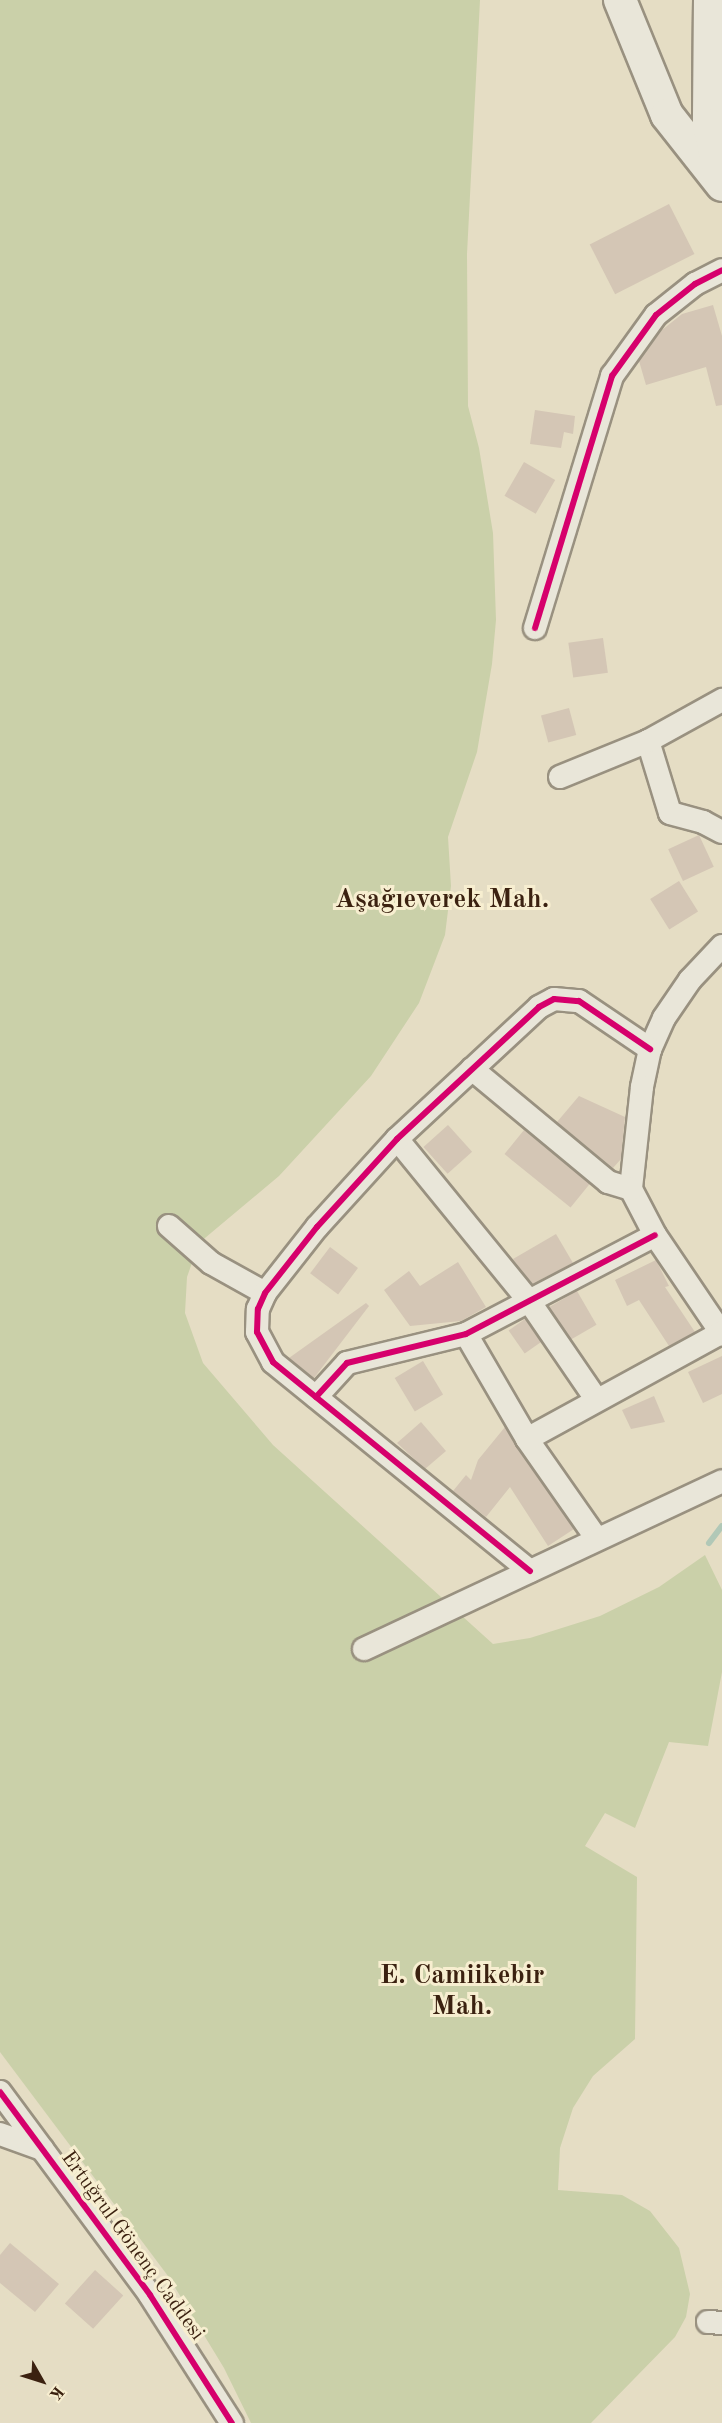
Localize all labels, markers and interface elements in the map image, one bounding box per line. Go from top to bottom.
district label: Aşağıeverek Mah. [335,884,549,916]
district label: E. Camiikebir Mah. [380,1959,544,2022]
street label: Ertuğrul Gönenç Caddesi [55,2146,209,2346]
north arrow [12,2351,72,2411]
text: K [46,2382,66,2402]

